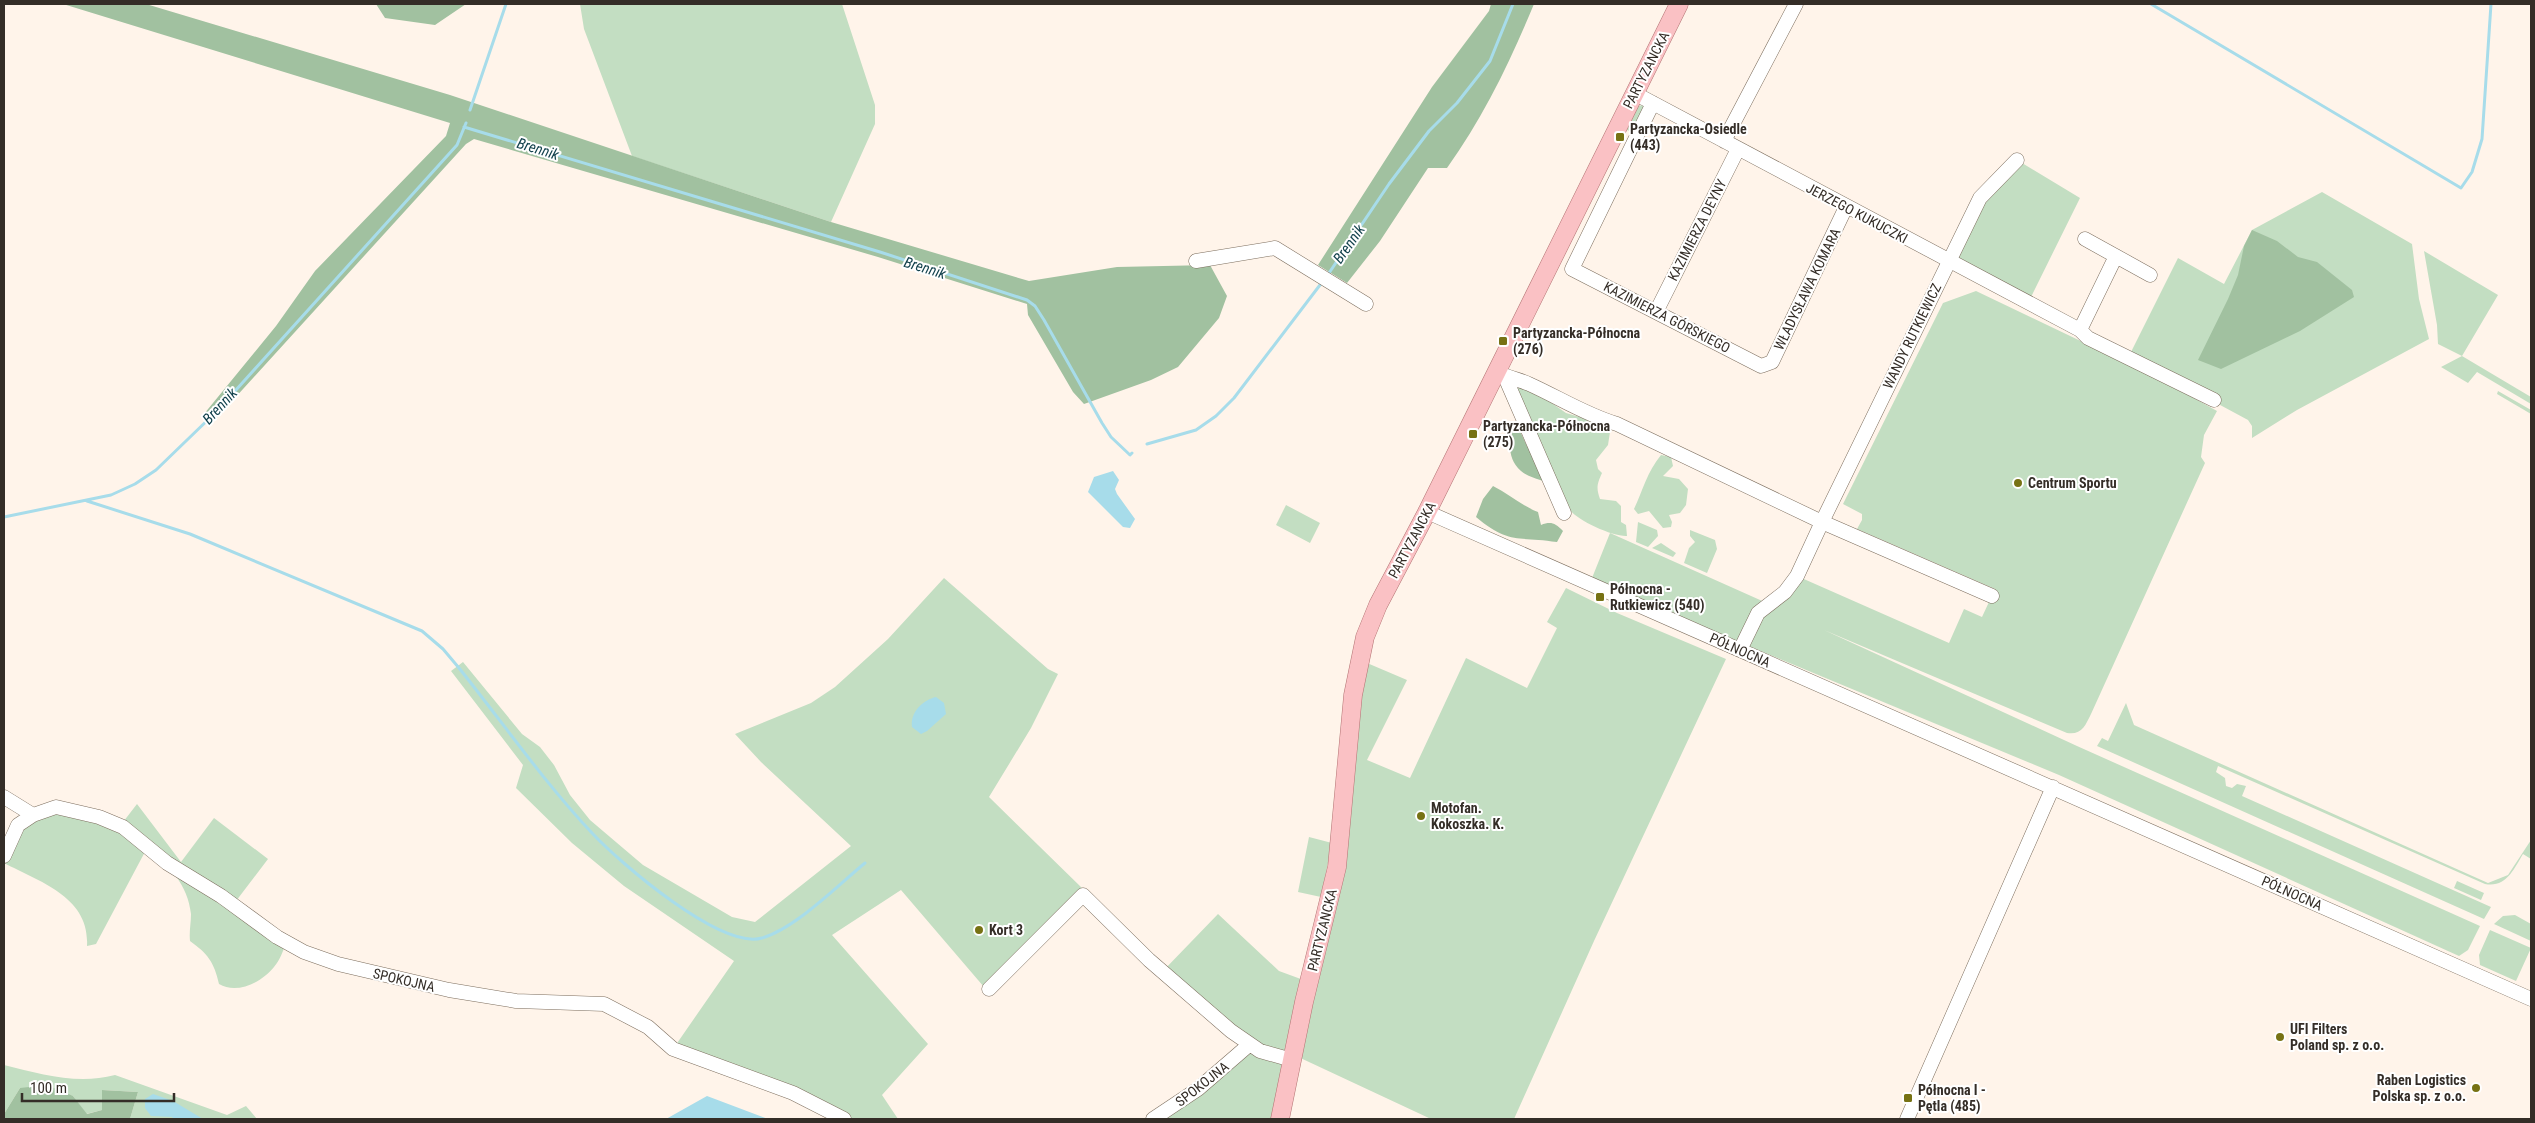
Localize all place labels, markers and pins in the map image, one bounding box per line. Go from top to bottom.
place label: Partyzancka-Osiedle (443) [1630,121,1747,154]
marker: Partyzancka-Osiedle (443) [1614,131,1626,143]
place label: Partyzancka-Północna (276) [1513,325,1641,358]
marker: Partyzancka-Północna (276) [1497,335,1509,347]
place label: Partyzancka-Północna (275) [1483,418,1611,451]
marker: Partyzancka-Północna (275) [1467,428,1479,440]
place label: Centrum Sportu [2028,475,2117,491]
marker: Centrum Sportu [2012,477,2024,489]
place label: Północna - Rutkiewicz (540) [1610,581,1705,614]
marker: Północna - Rutkiewicz (540) [1594,591,1606,603]
place label: Motofan. Kokoszka. K. [1431,800,1504,832]
marker: Motofan. Kokoszka. K. [1415,810,1427,822]
place label: Kort 3 [989,922,1023,938]
marker: Kort 3 [973,924,985,936]
place label: UFI Filters Poland sp. z o.o. [2290,1021,2384,1053]
marker: UFI Filters Poland sp. z o.o. [2274,1031,2286,1043]
place label: Raben Logistics Polska sp. z o.o. [2373,1072,2466,1104]
place label: Północna I - Pętla (485) [1918,1082,1986,1115]
marker: Raben Logistics Polska sp. z o.o. [2470,1082,2482,1094]
marker: Północna I - Pętla (485) [1902,1092,1914,1104]

